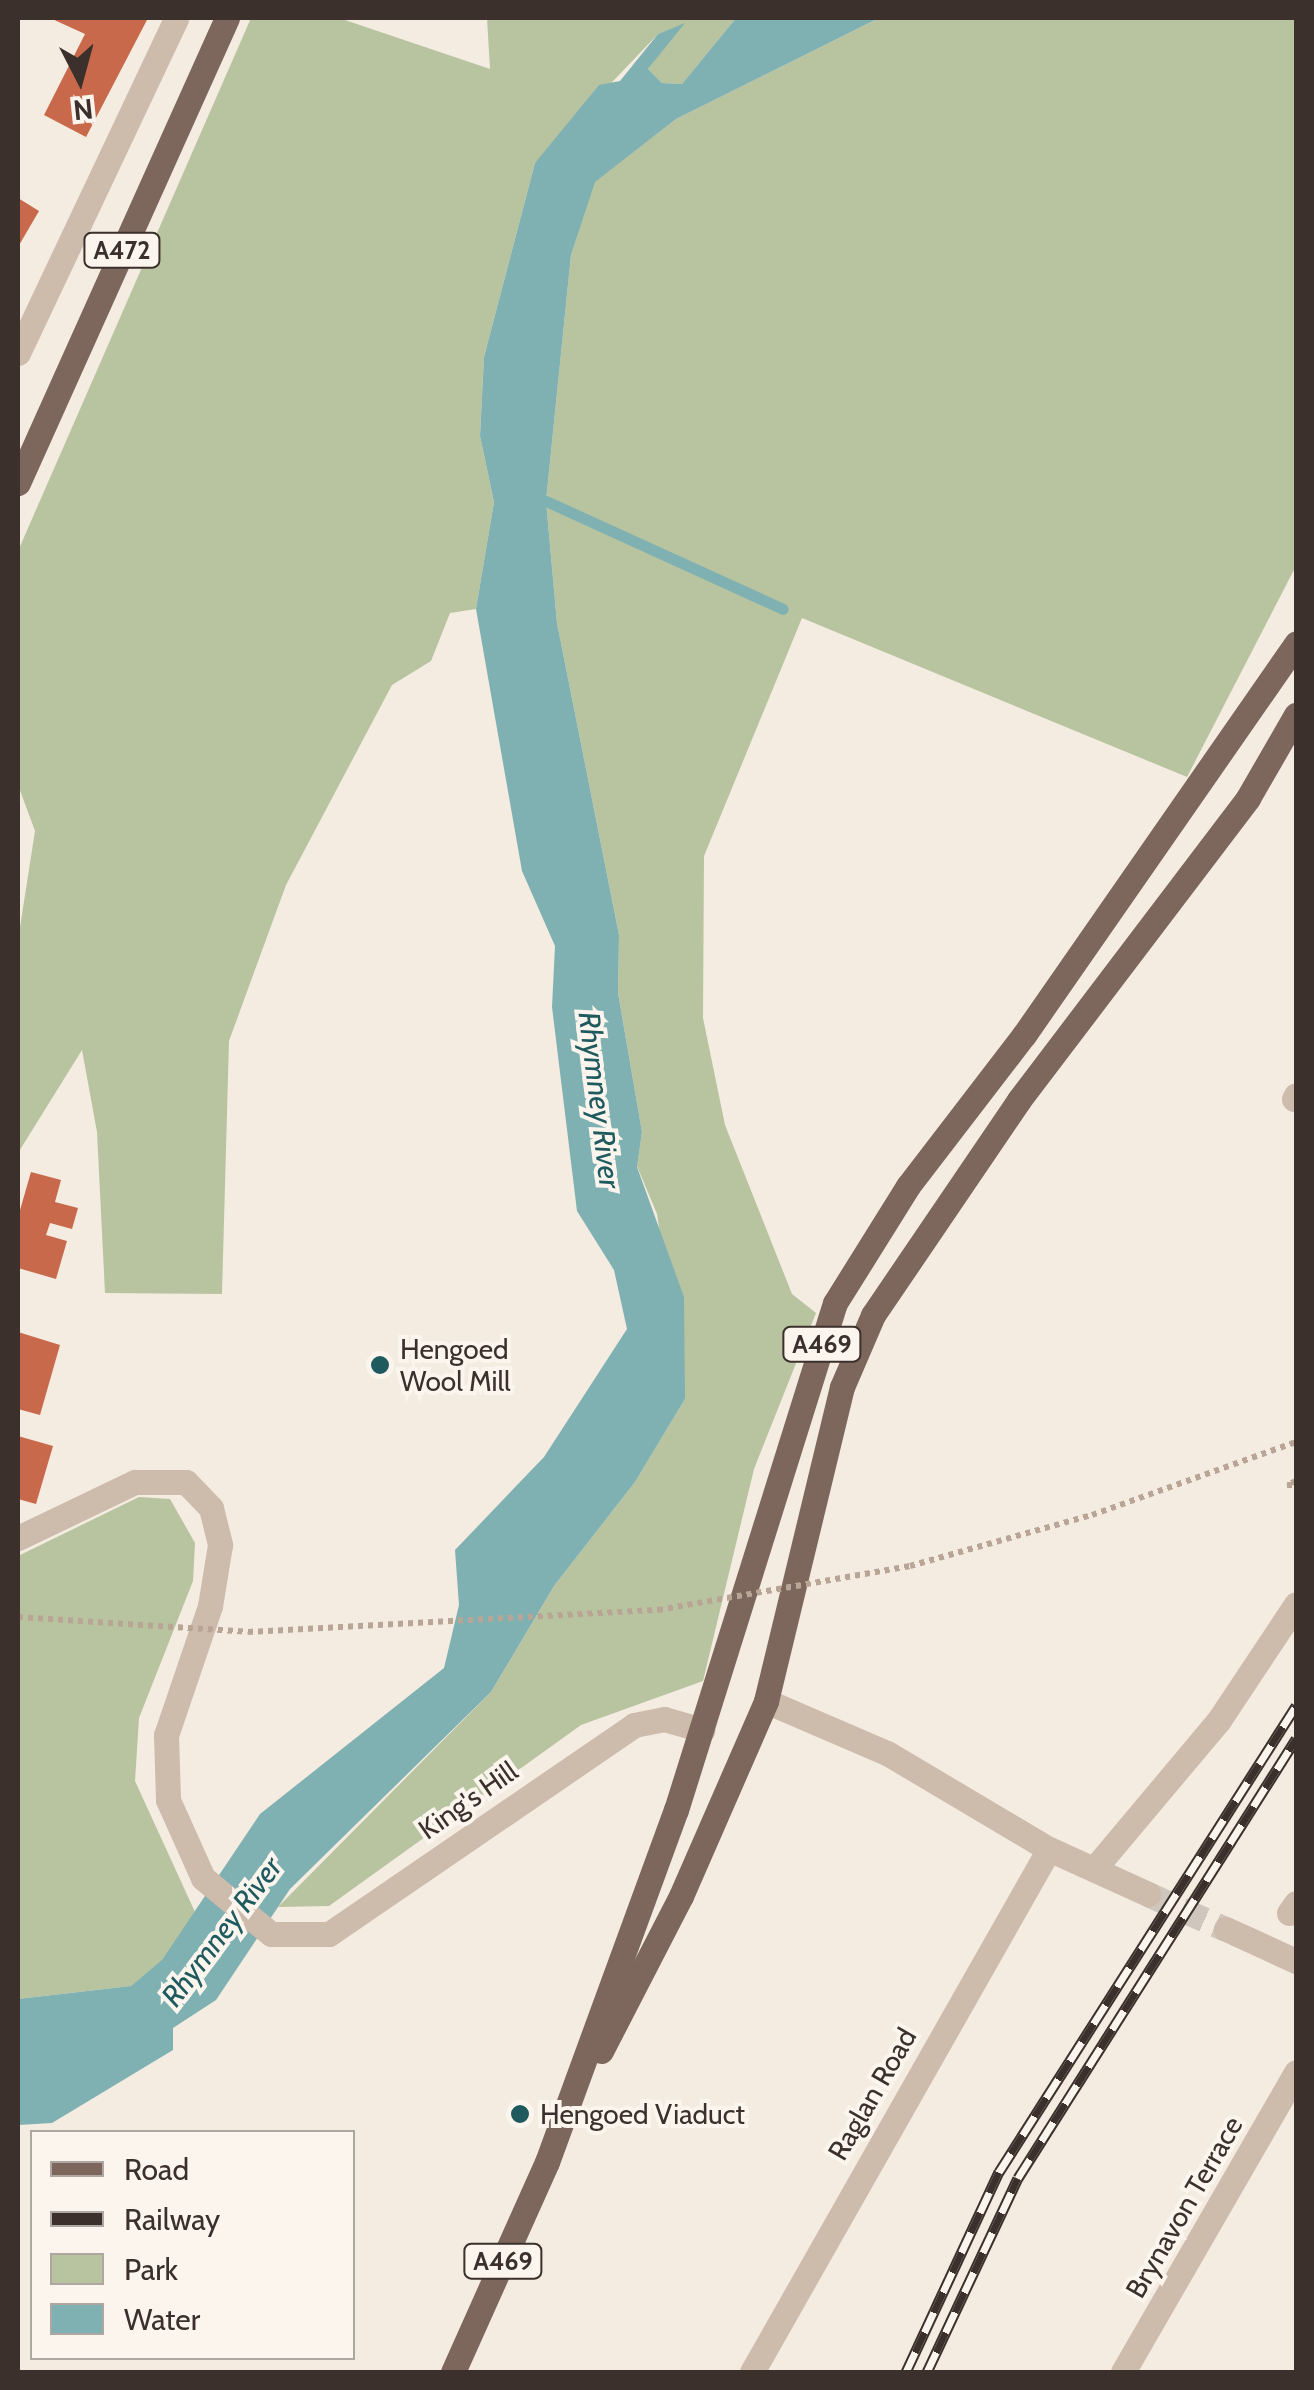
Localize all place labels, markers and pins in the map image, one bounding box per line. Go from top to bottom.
place label: Hengoed Wool Mill [400,1332,511,1398]
marker: Hengoed Wool Mill [369,1354,391,1376]
place label: Hengoed Viaduct [540,2097,745,2131]
marker: Hengoed Viaduct [509,2103,531,2125]

